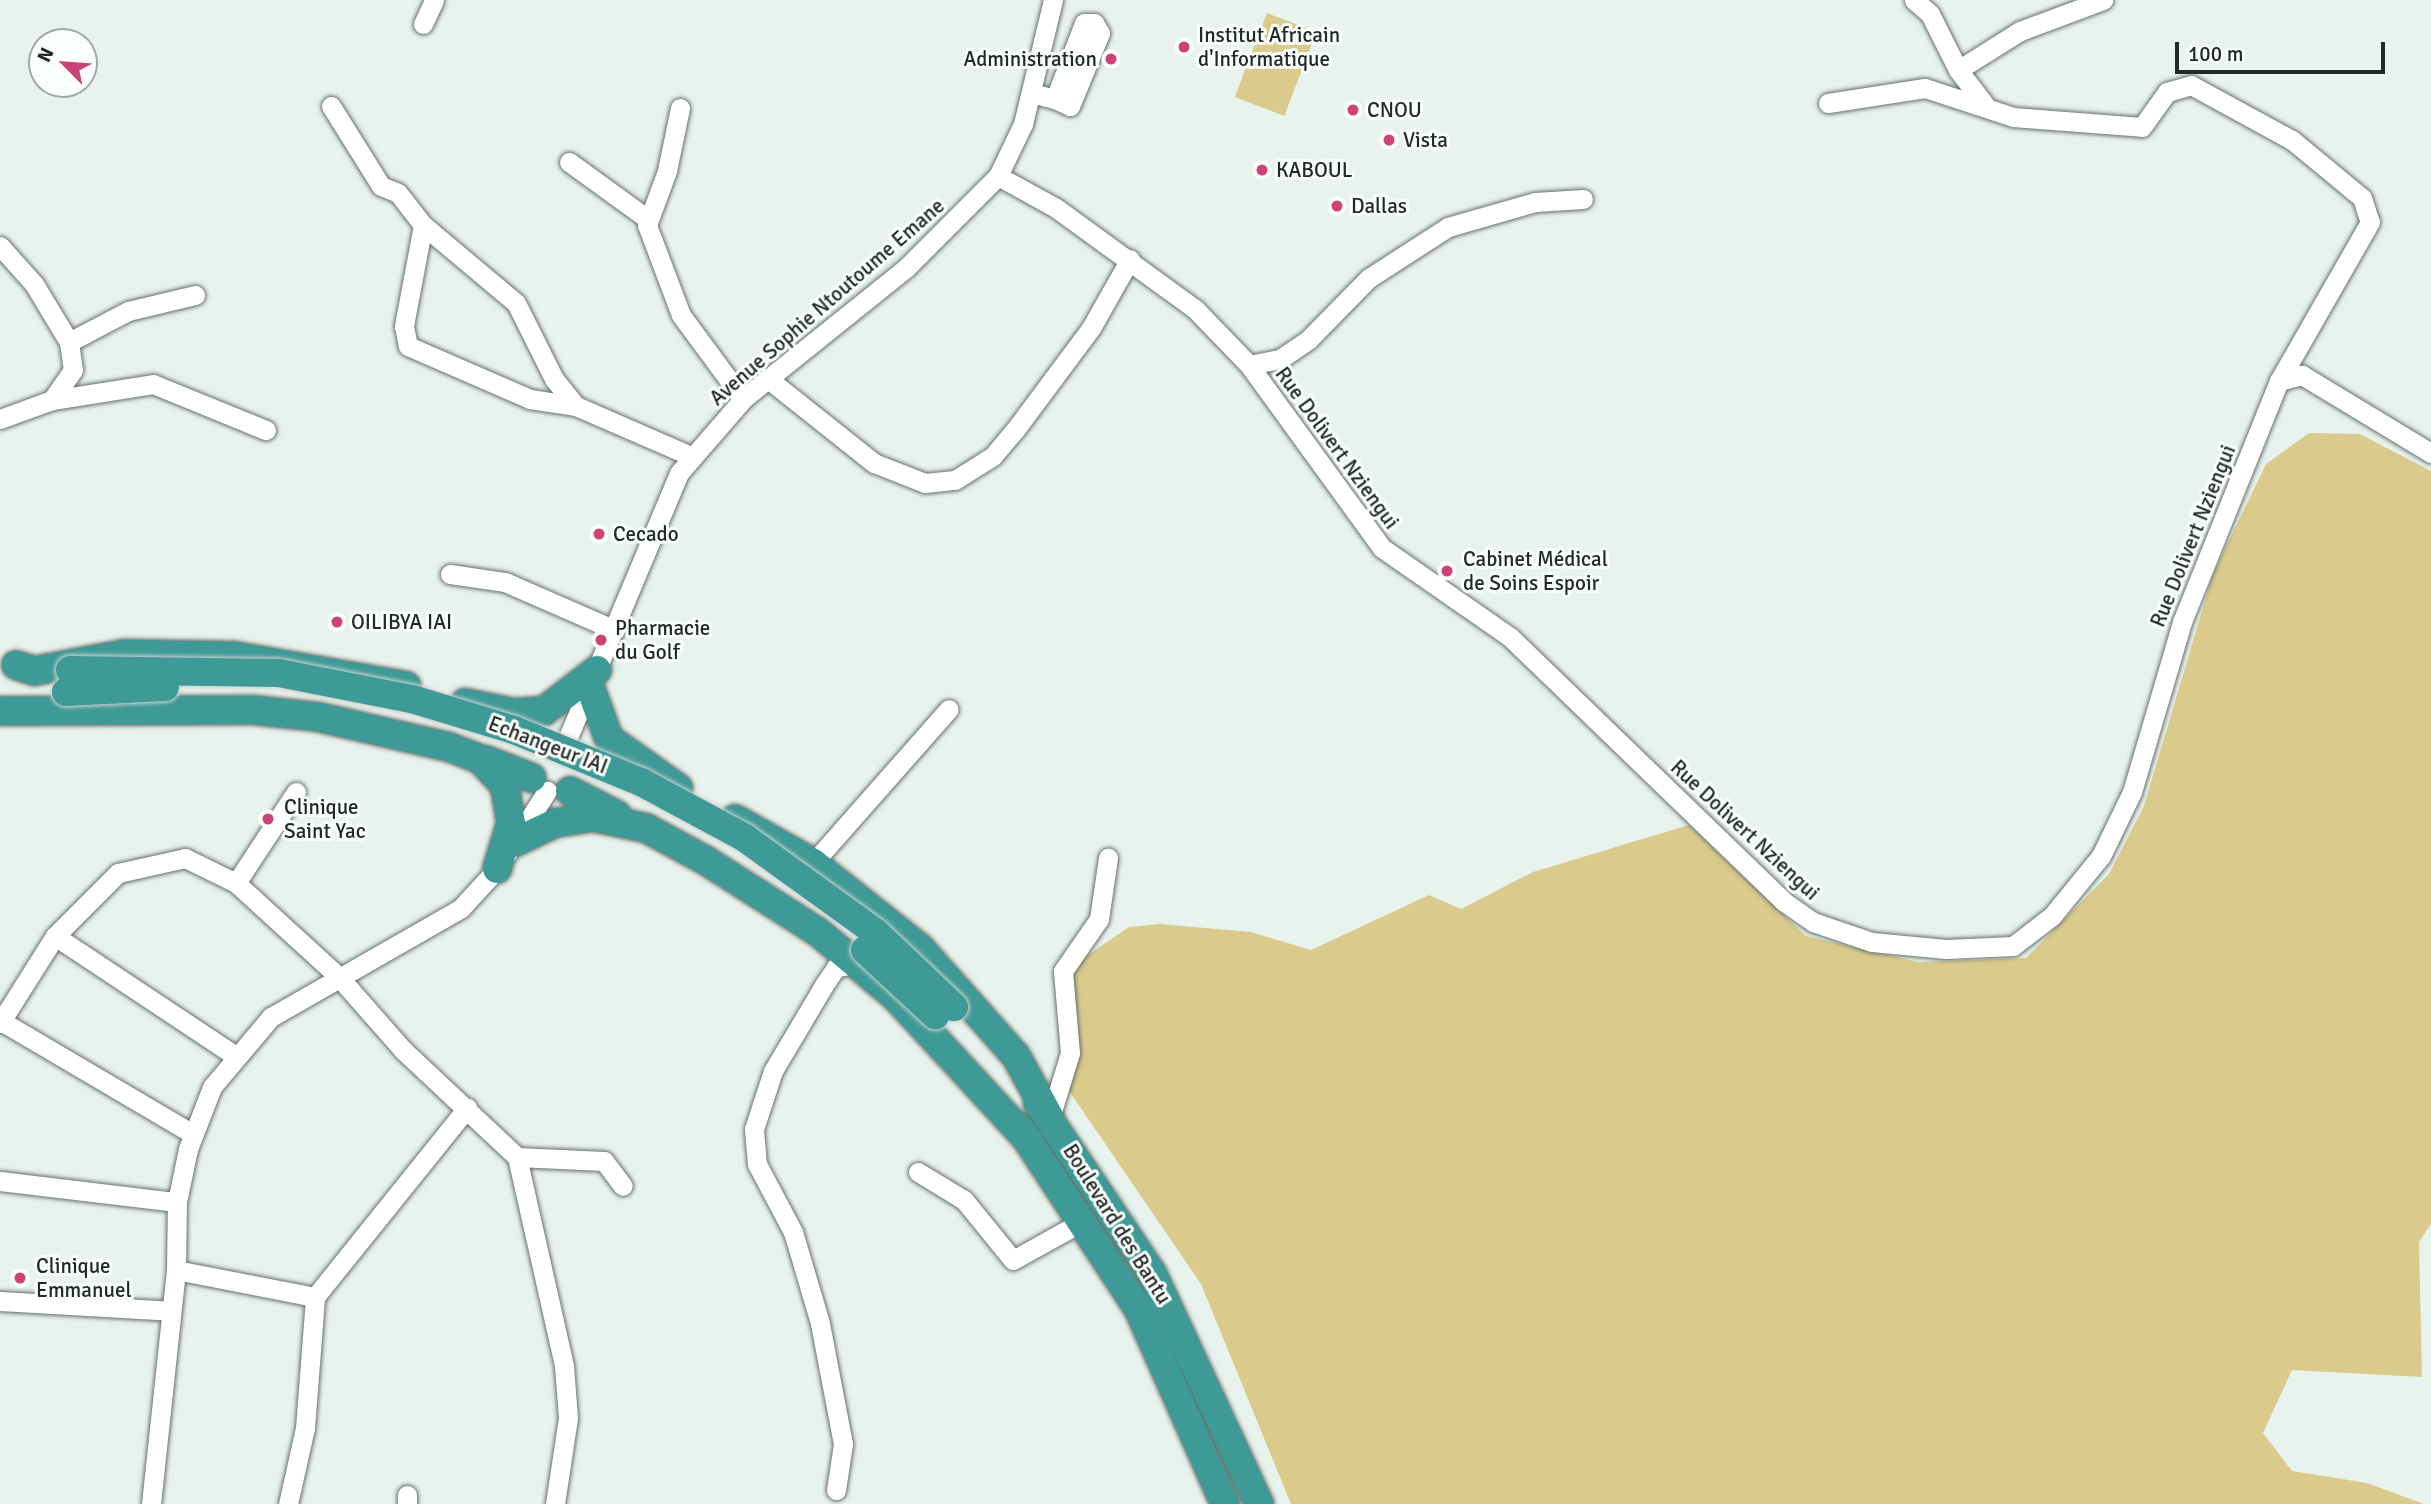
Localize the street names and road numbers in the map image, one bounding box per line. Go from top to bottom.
street label: Avenue Sophie Ntoutoume Emane [704,193,950,411]
street label: Rue Dolivert Nziengui [1270,362,1404,534]
street label: Rue Dolivert Nziengui [2145,441,2241,631]
street label: Echangeur IAI [485,711,611,779]
street label: Rue Dolivert Nziengui [1665,755,1825,905]
street label: Boulevard des Bantu [1058,1139,1176,1309]

